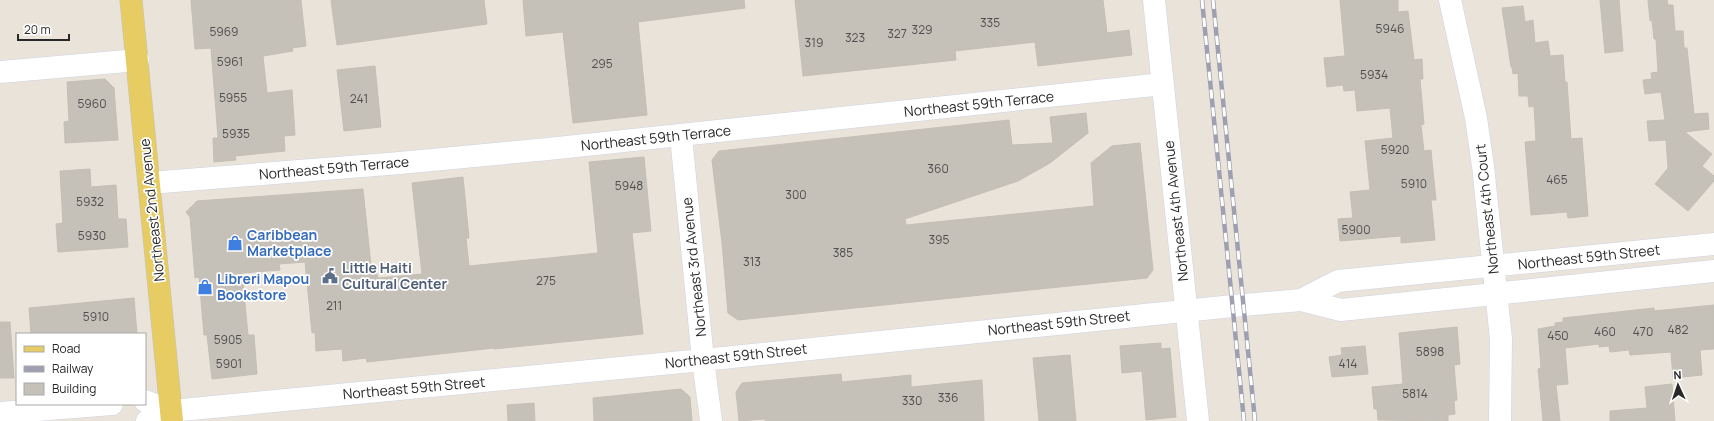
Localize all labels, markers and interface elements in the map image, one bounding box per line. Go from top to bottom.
house number: 335 [980,14,1000,31]
scale bar [18,16,69,42]
house number: 5946 [1376,20,1404,37]
text: 20 m [24,21,51,38]
house number: 329 [912,21,932,38]
house number: 5969 [209,23,239,40]
house number: 327 [887,25,907,42]
house number: 323 [845,29,865,46]
house number: 319 [805,34,823,51]
house number: 5961 [217,53,243,70]
house number: 295 [591,55,613,72]
house number: 5934 [1360,66,1388,83]
street label: Northeast 59th Terrace [903,86,1055,121]
house number: 5955 [219,89,247,106]
house number: 241 [350,90,368,107]
house number: 5960 [77,95,107,112]
street label: Northeast 59th Terrace [580,120,732,155]
house number: 5935 [222,125,250,142]
street label: Northeast 2nd Avenue [135,138,168,282]
street label: Northeast 4th Avenue [1159,140,1192,282]
house number: 5920 [1381,141,1409,158]
street label: Northeast 4th Court [1470,143,1503,275]
street label: Northeast 59th Terrace [258,151,410,184]
house number: 360 [927,160,949,177]
house number: 465 [1546,171,1568,188]
house number: 5910 [1401,175,1427,192]
house number: 5948 [615,177,643,194]
house number: 300 [785,186,807,203]
house number: 5932 [76,193,104,210]
street label: Northeast 3rd Avenue [677,196,710,338]
house number: 5900 [1341,221,1371,238]
place label: Caribbean Marketplace [247,225,331,260]
house number: 5930 [78,227,106,244]
house number: 395 [928,231,950,248]
shop icon: Caribbean Marketplace [226,234,244,252]
street label: Northeast 59th Street [1517,240,1661,273]
house number: 385 [833,244,853,261]
house number: 313 [743,253,761,270]
place label: Little Haiti Cultural Center [342,258,447,293]
public building icon: Little Haiti Cultural Center [321,267,339,285]
place label: Libreri Mapou Bookstore [217,269,309,304]
house number: 275 [536,272,556,289]
shop icon: Libreri Mapou Bookstore [196,278,214,296]
house number: 211 [326,297,342,314]
street label: Northeast 59th Street [987,306,1131,339]
house number: 5910 [83,308,109,325]
house number: 482 [1668,321,1689,338]
house number: 460 [1594,323,1616,340]
house number: 470 [1633,323,1653,340]
house number: 450 [1547,327,1569,344]
house number: 5905 [214,331,242,348]
legend [16,333,146,405]
street label: Northeast 59th Street [664,339,808,372]
text: Road [52,340,80,357]
house number: 5898 [1416,343,1444,360]
house number: 5901 [216,355,242,372]
house number: 414 [1339,355,1357,372]
text: Railway [52,360,94,377]
north arrow [1658,365,1698,405]
text: N [1673,367,1682,382]
street label: Northeast 59th Street [342,372,486,403]
text: Building [52,380,96,397]
house number: 5814 [1402,385,1428,402]
house number: 336 [938,389,958,406]
house number: 330 [902,392,922,409]

